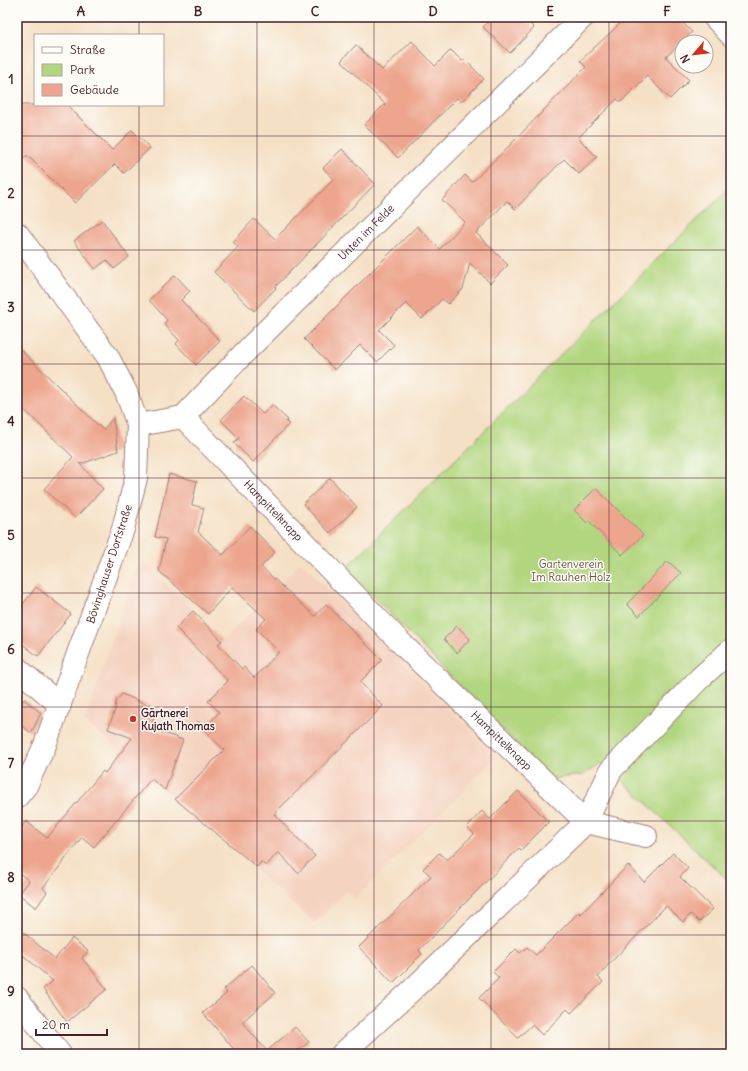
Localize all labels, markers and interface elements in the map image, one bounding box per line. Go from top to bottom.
text: A [77,3,86,20]
text: B [194,3,203,20]
text: C [311,3,320,20]
text: D [428,3,438,20]
text: E [546,3,554,20]
text: F [663,3,671,20]
legend [34,34,164,106]
north arrow [674,34,714,74]
text: Straße [70,42,105,57]
text: N [677,52,693,65]
text: Park [70,62,95,77]
text: 1 [8,71,14,88]
text: Gebäude [70,82,119,97]
text: 2 [7,185,15,202]
street label: Unten im Felde [335,201,397,263]
text: 3 [7,299,15,316]
text: 4 [7,413,15,430]
street label: Hampittelknapp [241,477,306,544]
street label: Bövinghauser Dorfstraße [83,503,135,625]
text: 5 [7,527,15,544]
park label: Gartenverein Im Rauhen Holz [531,557,611,584]
text: 6 [7,641,15,658]
place label: Gärtnerei Kujath Thomas [141,706,215,733]
street label: Hampittelknapp [468,708,535,773]
marker: Gärtnerei Kujath Thomas [128,714,138,724]
text: 7 [8,755,15,772]
text: 8 [7,869,15,886]
text: 9 [7,983,15,1000]
scale bar [36,1011,107,1037]
text: 20 m [42,1017,70,1032]

